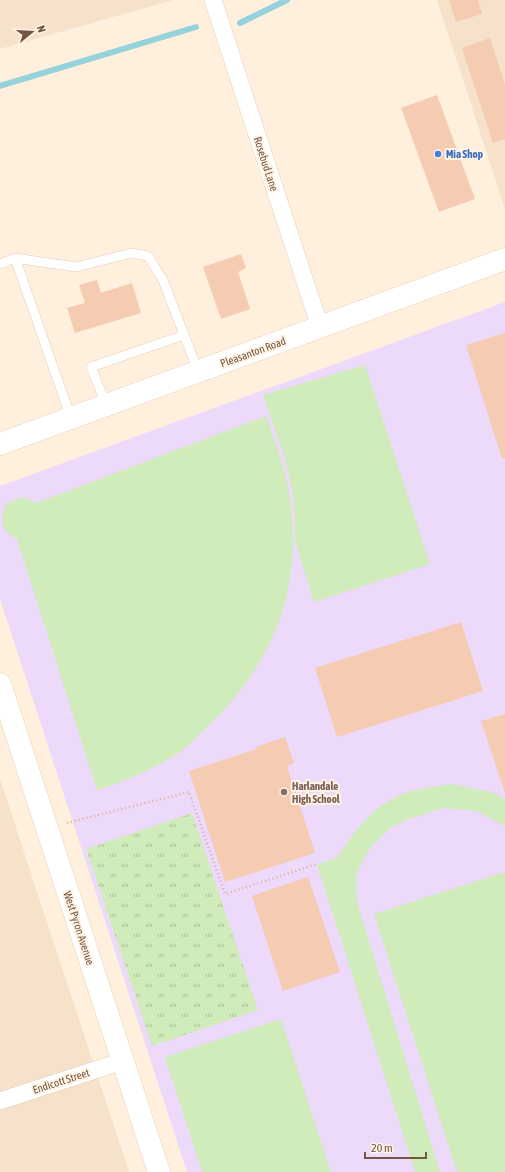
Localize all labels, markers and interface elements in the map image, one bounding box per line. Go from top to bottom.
north arrow [12,12,52,52]
text: N [35,24,48,34]
street label: Rosebud Lane [252,135,280,193]
place label: Mia Shop [446,148,483,160]
marker: Mia Shop [433,149,443,159]
street label: Pleasanton Road [219,335,287,369]
place label: Harlandale High School [292,780,341,805]
marker: Harlandale High School [279,787,289,797]
street label: West Pyron Avenue [61,890,97,966]
street label: Endicott Street [31,1066,91,1096]
scale bar [365,1134,426,1160]
text: 20 m [371,1141,393,1155]

